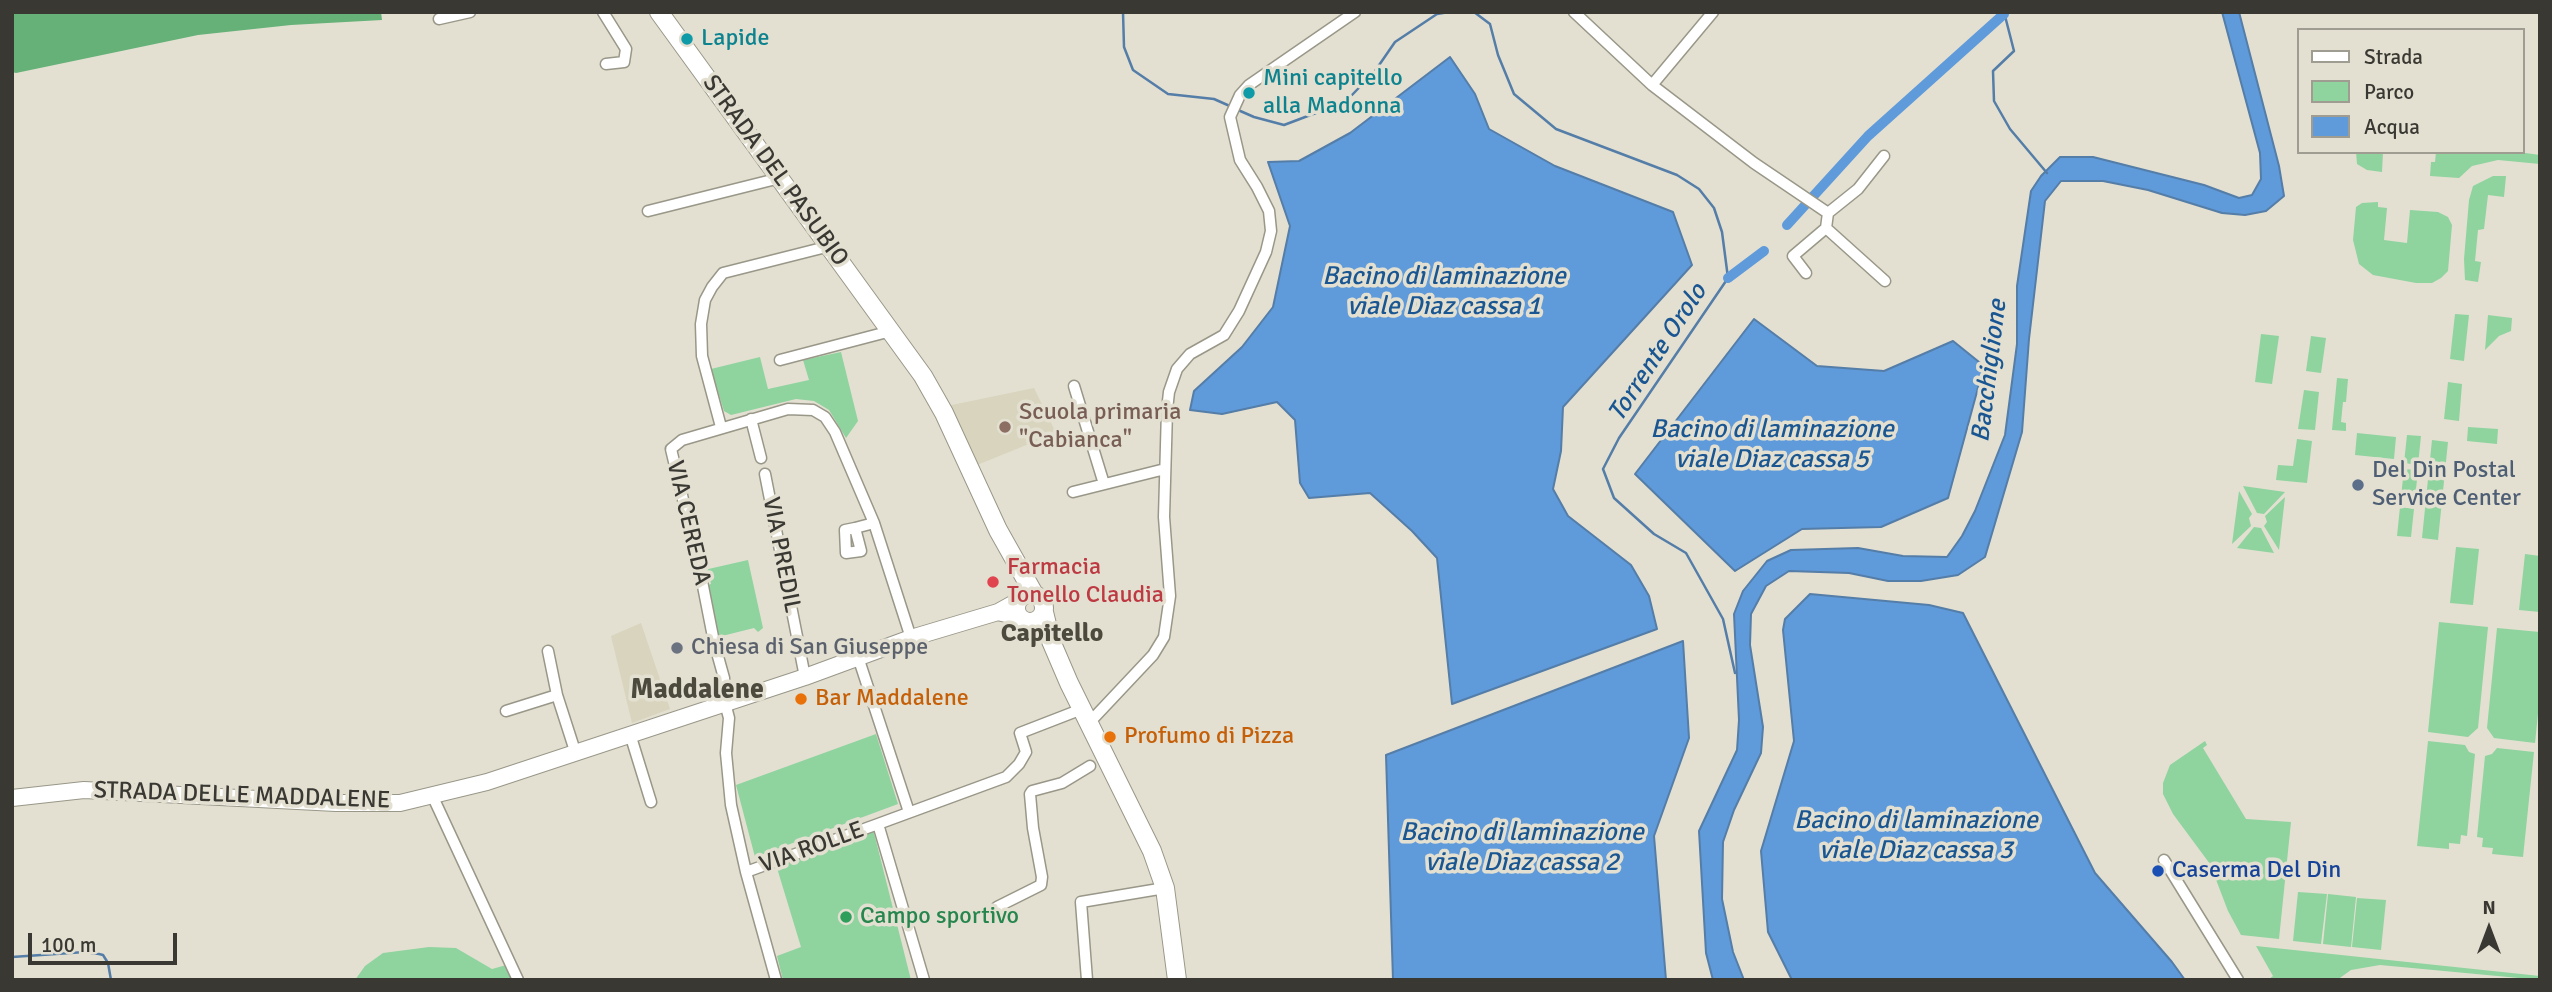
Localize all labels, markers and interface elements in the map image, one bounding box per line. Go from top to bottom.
place label: Lapide [701,25,769,53]
legend [2296,28,2524,154]
marker: Lapide [679,31,695,47]
text: Strada [2364,44,2423,70]
place label: Mini capitello alla Madonna [1263,65,1403,121]
street label: STRADA DEL PASUBIO [696,70,854,272]
text: Parco [2364,79,2414,105]
marker: Mini capitello alla Madonna [1241,85,1257,101]
text: Acqua [2364,114,2420,140]
water label: Bacino di laminazione viale Diaz cassa 1 [1322,261,1566,322]
water label: Torrente Orolo [1602,278,1714,428]
water label: Bacchiglione [1966,298,2014,444]
place label: Scuola primaria "Cabianca" [1019,399,1181,455]
water label: Bacino di laminazione viale Diaz cassa 5 [1650,414,1894,476]
marker: Scuola primaria "Cabianca" [997,419,1013,435]
place label: Del Din Postal Service Center [2372,457,2521,513]
street label: VIA CEREDA [660,458,716,588]
marker: Del Din Postal Service Center [2350,477,2366,493]
street label: VIA PREDIL [756,495,806,615]
place label: Farmacia Tonello Claudia [1007,554,1164,610]
marker: Farmacia Tonello Claudia [985,574,1001,590]
district label: Capitello [1001,618,1103,650]
place label: Chiesa di San Giuseppe [691,634,928,662]
marker: Chiesa di San Giuseppe [669,640,685,656]
district label: Maddalene [630,674,764,708]
place label: Bar Maddalene [815,685,969,713]
marker: Bar Maddalene [793,691,809,707]
place label: Profumo di Pizza [1124,723,1294,751]
marker: Profumo di Pizza [1102,729,1118,745]
street label: STRADA DELLE MADDALENE [93,776,391,816]
water label: Bacino di laminazione viale Diaz cassa 3 [1794,805,2038,866]
street label: VIA ROLLE [756,816,868,880]
water label: Bacino di laminazione viale Diaz cassa 2 [1400,817,1644,878]
place label: Caserma Del Din [2172,857,2341,885]
marker: Caserma Del Din [2150,863,2166,879]
north arrow [2454,894,2524,964]
text: N [2482,896,2496,920]
place label: Campo sportivo [860,903,1019,931]
marker: Campo sportivo [838,909,854,925]
scale bar [32,918,180,962]
text: 100 m [41,932,96,958]

